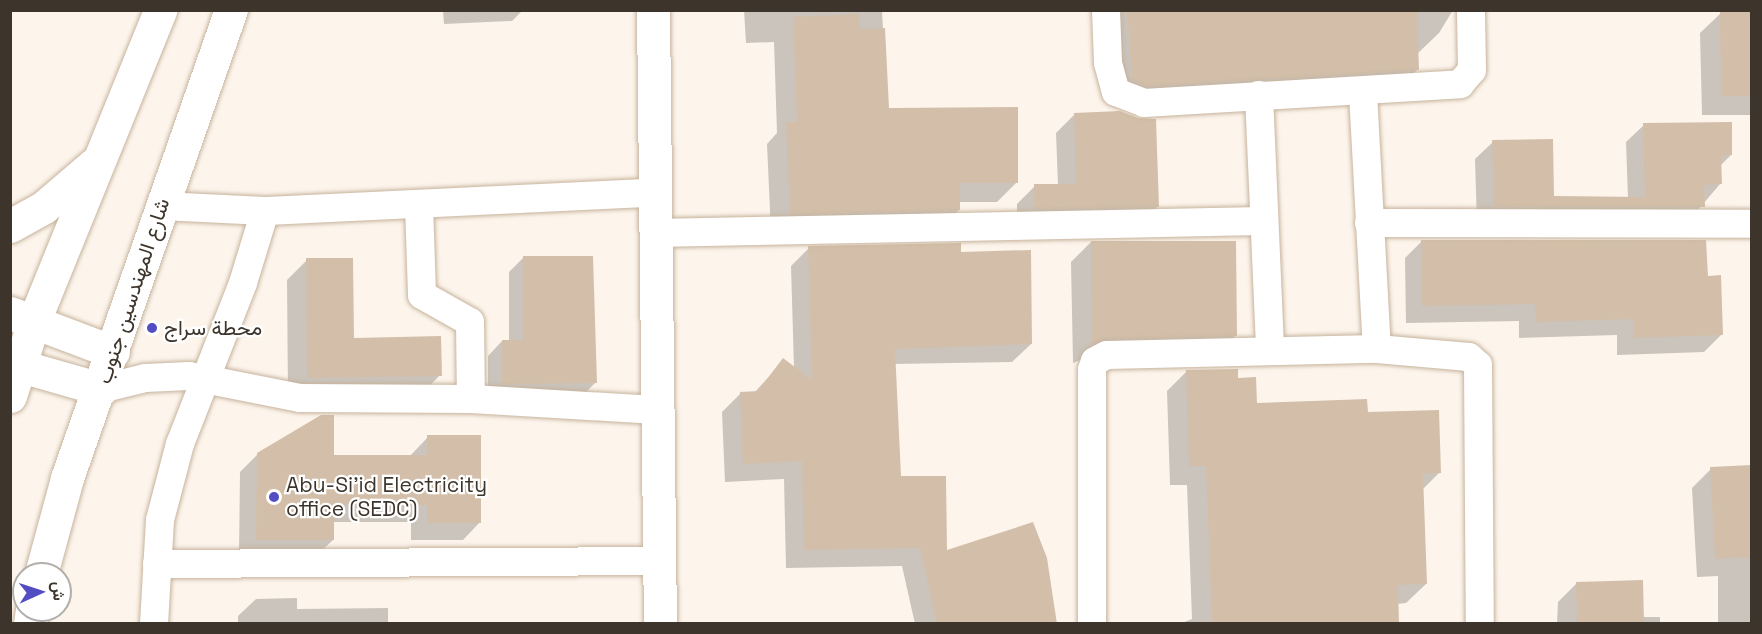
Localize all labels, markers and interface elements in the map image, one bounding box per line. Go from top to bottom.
street label: شارع المهندسين جنوب [91,195,175,387]
place label: محطة سراج [164,315,262,341]
marker: محطة سراج [145,321,159,335]
place label: Abu-Si'id Electricity office (SEDC) [286,472,487,522]
marker: Abu-Si'id Electricity office (SEDC) [267,490,281,504]
north arrow [12,562,72,622]
text: ش [47,581,69,601]

